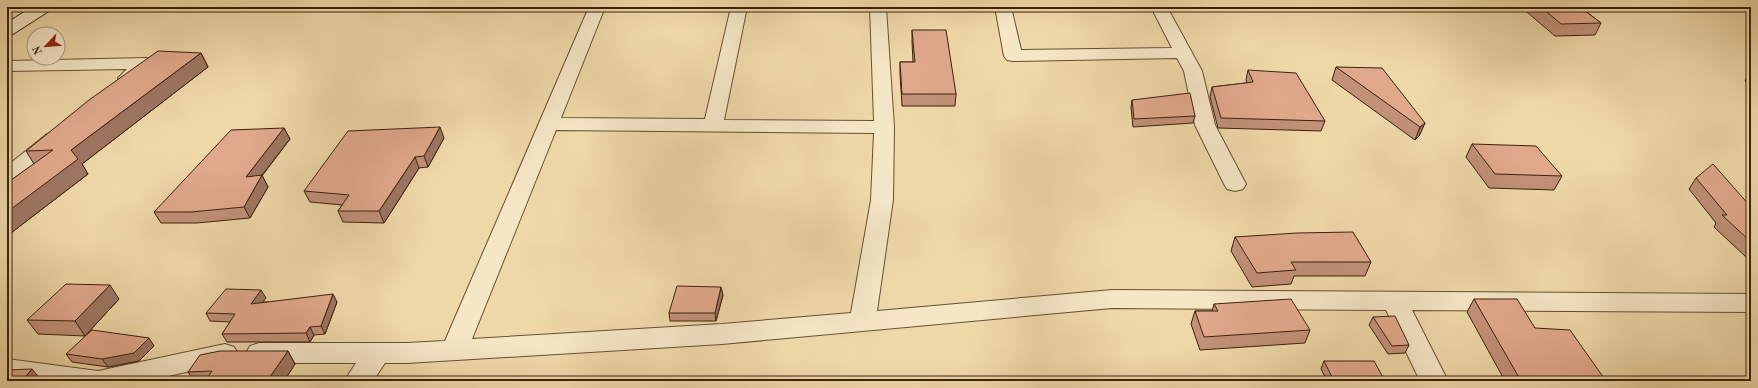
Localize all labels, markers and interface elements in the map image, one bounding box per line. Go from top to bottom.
north arrow [26,26,66,66]
text: N [31,43,45,56]

